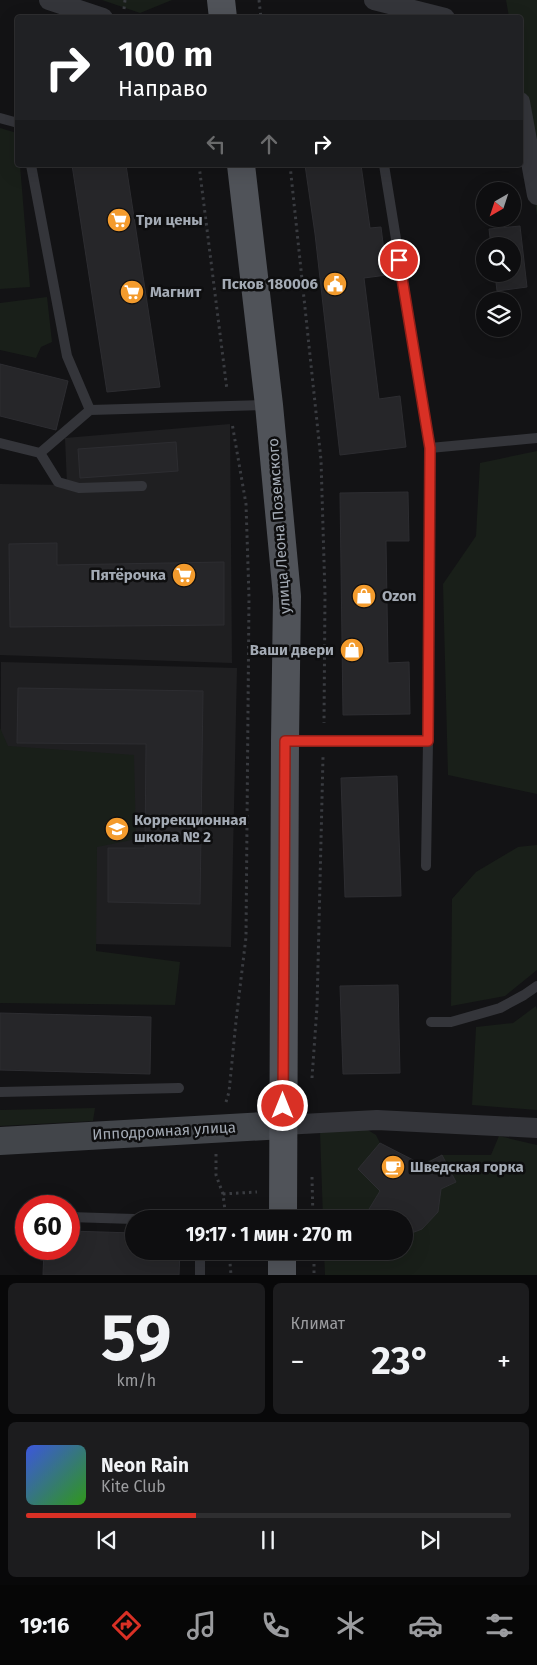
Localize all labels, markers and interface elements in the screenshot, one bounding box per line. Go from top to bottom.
text: 100 m [118,33,213,75]
icon: right [35,35,100,100]
text: Направо [118,75,208,102]
icon: left [202,130,230,158]
icon: ahead [255,130,283,158]
icon: right [308,130,336,158]
north arrow [476,182,521,228]
map controls [476,182,521,337]
supermarket icon: Три цены [106,207,132,233]
place label: Три цены [136,211,203,229]
button: search [476,237,521,282]
pin [378,239,420,281]
icon: arrive [385,246,413,274]
public building icon: Псков 180006 [322,271,348,297]
place label: Псков 180006 [222,275,319,293]
supermarket icon: Магнит [119,279,145,305]
place label: Магнит [150,283,202,301]
button: layers [476,292,521,337]
street label: улица Леона Поземского [264,437,294,615]
supermarket icon: Пятёрочка [171,562,197,588]
place label: Пятёрочка [91,566,166,584]
shop icon: Ozon [351,583,377,609]
place label: Ozon [382,587,416,605]
shop icon: Ваши двери [339,637,365,663]
place label: Ваши двери [250,641,334,659]
place label: Коррекционная школа № 2 [134,811,247,846]
school or university icon: Коррекционная школа № 2 [104,816,130,842]
position arrow [256,1079,308,1131]
street label: Ипподромная улица [92,1118,236,1144]
cafe icon: Шведская горка [380,1154,406,1180]
place label: Шведская горка [410,1158,524,1176]
speed limit sign: 60 [15,1195,80,1260]
text: 19:17 · 1 мин · 270 m [186,1223,352,1246]
text: 59 [101,1299,171,1377]
text: Климат [291,1314,345,1333]
text: 23° [371,1338,430,1384]
text: − [291,1345,305,1378]
text: + [497,1345,511,1378]
text: km/h [116,1371,156,1390]
text: Neon Rain [101,1454,189,1477]
text: Kite Club [101,1477,166,1496]
icon: previous [93,1526,121,1554]
icon: pause [254,1526,282,1554]
icon: next [416,1526,444,1554]
icon: directions [109,1608,144,1643]
icon: music [184,1608,219,1643]
icon: phone [258,1608,293,1643]
icon: climate [333,1608,368,1643]
icon: car [408,1608,443,1643]
icon: filters [482,1608,517,1643]
text: 19:16 [20,1612,69,1639]

